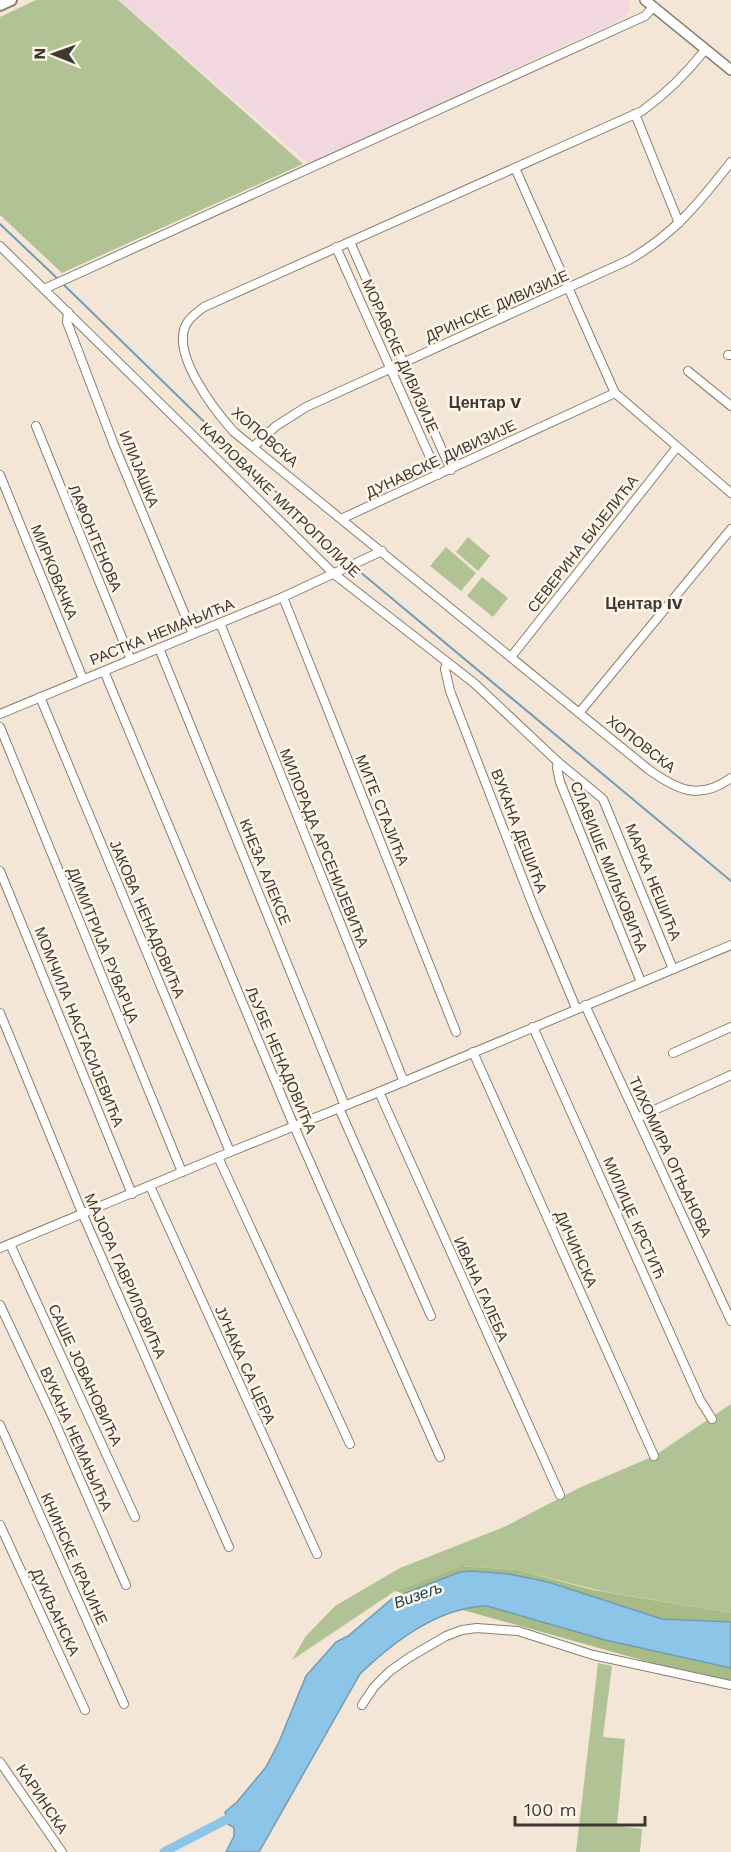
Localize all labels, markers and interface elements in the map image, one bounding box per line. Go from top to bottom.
north arrow [24,24,84,84]
text: N [30,48,49,60]
street label: ДРИНСКЕ ДИВИЗИЈЕ [422,266,572,346]
street label: МОРАВСКЕ ДИВИЗИЈЕ [358,276,442,436]
district label: Центар V [449,393,521,412]
street label: ХОПОВСКА [228,403,302,471]
street label: ДУНАВСКЕ ДИВИЗИЈЕ [363,416,519,502]
street label: КАРЛОВАЧКЕ МИТРОПОЛИЈЕ [196,419,364,581]
street label: ИЛИЈАШКА [115,428,163,510]
street label: СЕВЕРИНА БИЈЕЛИЋА [524,472,642,616]
street label: ЛАФОНТЕНОВА [64,482,126,594]
street label: МИРКОВАЧКА [27,522,81,622]
district label: Центар IV [605,594,683,613]
street label: РАСТКА НЕМАЊИЋА [87,595,237,669]
street label: ХОПОВСКА [603,711,679,777]
street label: МИЛОРАДА АРСЕНИЈЕВИЋА [276,746,372,950]
street label: МИТЕ СТАЈИЋА [352,752,412,868]
street label: ВУКАНА ДЕШИЋА [487,767,551,895]
street label: СЛАВИШЕ МИЉКОВИЋА [566,779,652,955]
street label: КНЕЗА АЛЕКСЕ [235,816,295,928]
street label: МАРКА НЕШИЋА [621,821,685,943]
street label: ЈАКОВА НЕНАДОВИЋА [106,837,188,1001]
street label: ДИМИТРИЈА РУВАРЦА [63,864,143,1026]
street label: МОМЧИЛА НАСТАСИЈЕВИЋА [31,924,127,1130]
street label: ЉУБЕ НЕНАДОВИЋА [242,984,320,1136]
street label: ТИХОМИРА ОГЊАНОВА [625,1074,715,1240]
street label: МИЛИЦЕ КРСТИЋ [599,1154,669,1282]
street label: МАЈОРА ГАВРИЛОВИЋА [80,1191,170,1361]
street label: ДИЧИНСКА [551,1208,601,1290]
street label: ИВАНА ГАЛЕБА [450,1234,512,1344]
street label: САШЕ ЈОВАНОВИЋА [44,1301,126,1449]
street label: ЈУНАКА СА ЦЕРА [211,1303,279,1427]
street label: ВУКАНА НЕМАЊИЋА [36,1364,116,1514]
street label: КНИНСКЕ КРАЈИНЕ [37,1490,111,1628]
street label: ДУКЉАНСКА [27,1565,83,1659]
water label: Визељ [391,1577,445,1613]
street label: КАРИНСКА [12,1761,72,1837]
scale bar [515,1789,646,1827]
text: 100 m [524,1799,577,1820]

